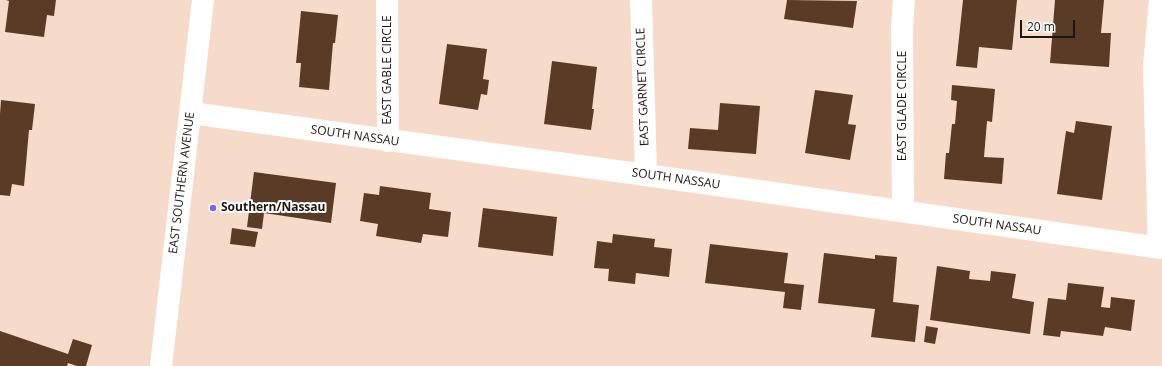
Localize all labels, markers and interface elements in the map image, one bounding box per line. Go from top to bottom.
scale bar [1022,12,1077,38]
street label: EAST GABLE CIRCLE [381,15,395,125]
text: 20 m [1027,18,1055,35]
street label: EAST GARNET CIRCLE [634,28,652,146]
street label: EAST GLADE CIRCLE [896,51,910,161]
street label: EAST SOUTHERN AVENUE [166,111,198,255]
street label: SOUTH NASSAU [310,123,400,149]
street label: SOUTH NASSAU [631,166,721,192]
place label: Southern/Nassau [221,201,325,215]
marker: Southern/Nassau [208,203,218,213]
street label: SOUTH NASSAU [952,212,1042,238]

